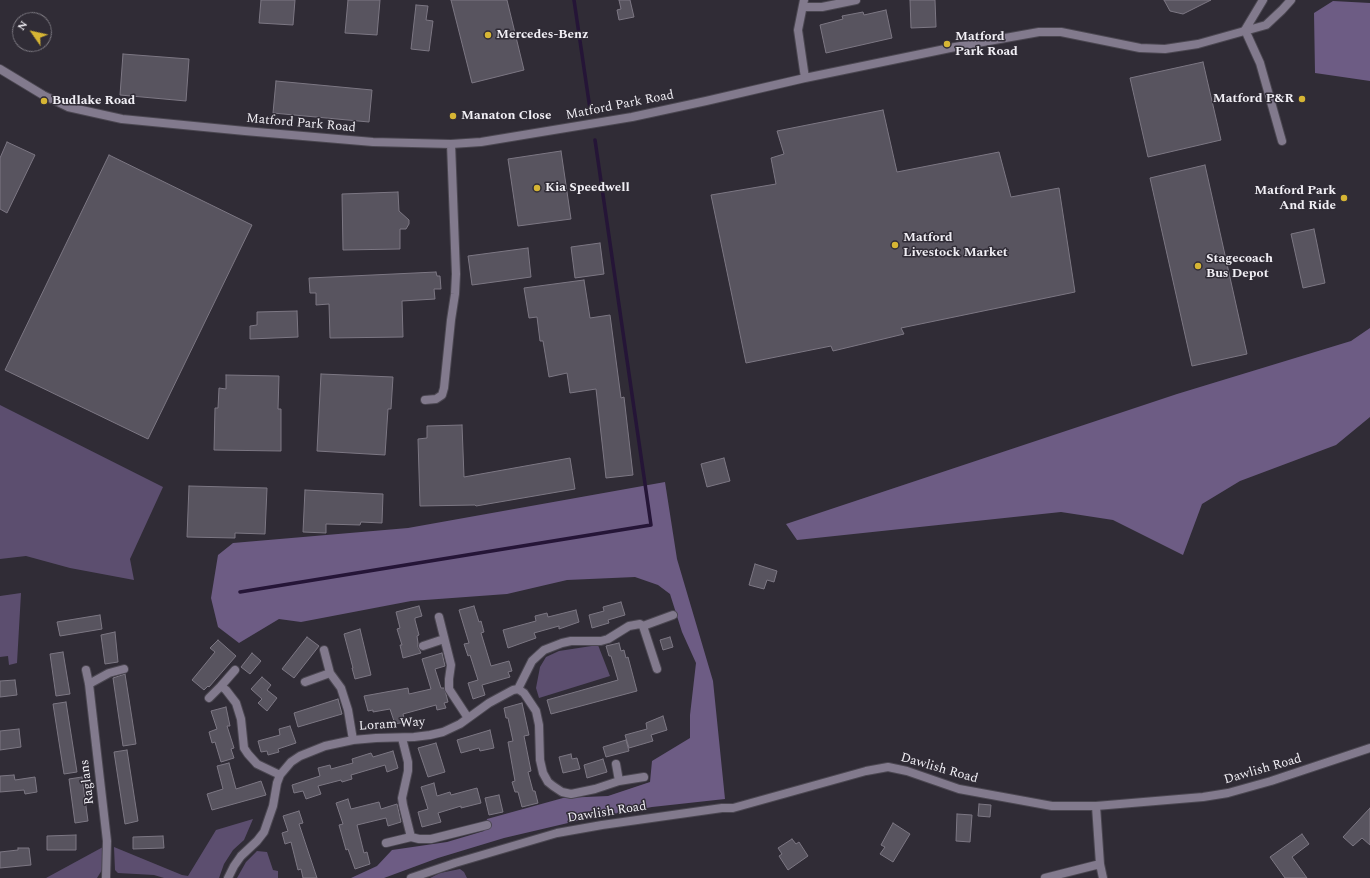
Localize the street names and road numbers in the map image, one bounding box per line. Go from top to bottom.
street label: Matford Park Road [565,88,675,124]
street label: Matford Park Road [246,111,356,137]
street label: Loram Way [358,715,426,735]
street label: Dawlish Road [898,750,980,788]
street label: Dawlish Road [1222,751,1304,789]
street label: Raglans [77,759,99,805]
street label: Dawlish Road [566,799,648,827]

